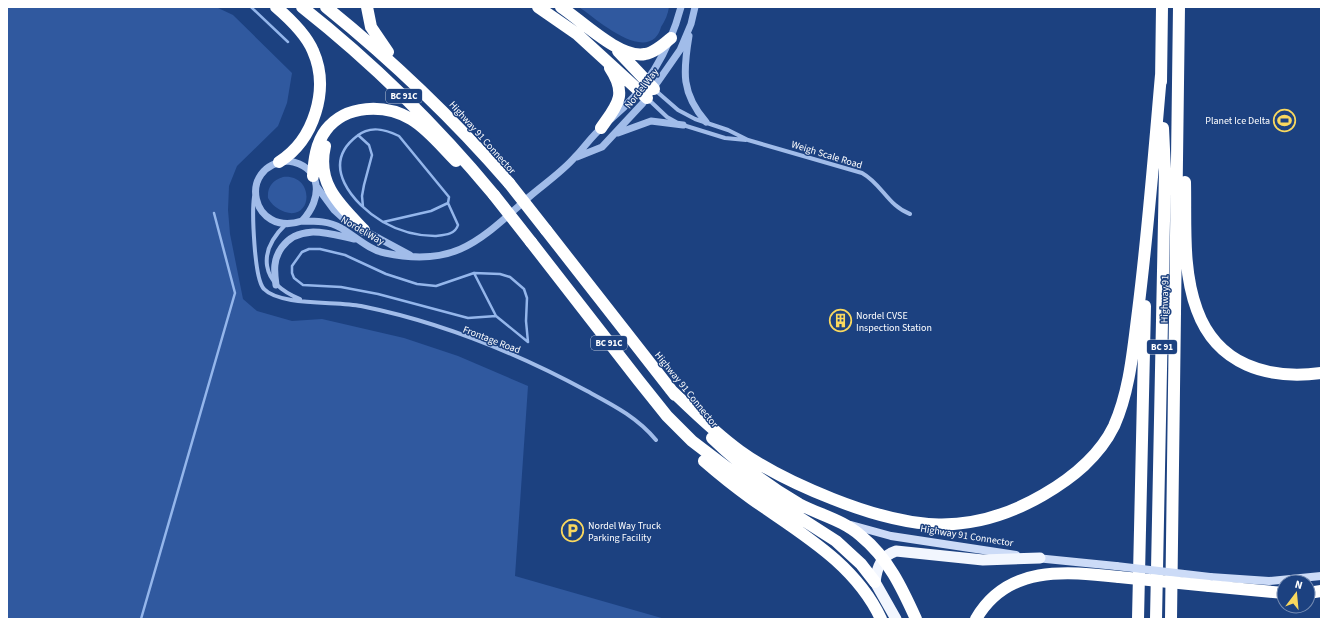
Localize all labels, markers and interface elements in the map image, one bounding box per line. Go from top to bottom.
street label: Nordel Way [622,65,662,112]
road number: BC 91C [386,89,422,103]
street label: Highway 91 Connector [446,98,519,178]
sports icon: Planet Ice Delta [1272,107,1298,133]
place label: Planet Ice Delta [1205,114,1270,128]
street label: Weigh Scale Road [789,138,864,172]
street label: Nordel Way [338,213,387,249]
street label: Highway 91 [1158,275,1172,323]
building icon: Nordel CVSE Inspection Station [828,308,854,334]
place label: Nordel CVSE Inspection Station [856,309,932,335]
street label: Frontage Road [461,323,522,357]
road number: BC 91C [591,336,627,350]
road number: BC 91 [1147,340,1177,354]
street label: Highway 91 Connector [651,349,722,431]
parking icon: Nordel Way Truck Parking Facility [560,518,586,544]
place label: Nordel Way Truck Parking Facility [588,519,661,545]
street label: Highway 91 Connector [919,522,1015,550]
north arrow [1276,574,1316,614]
text: N [1293,577,1304,593]

